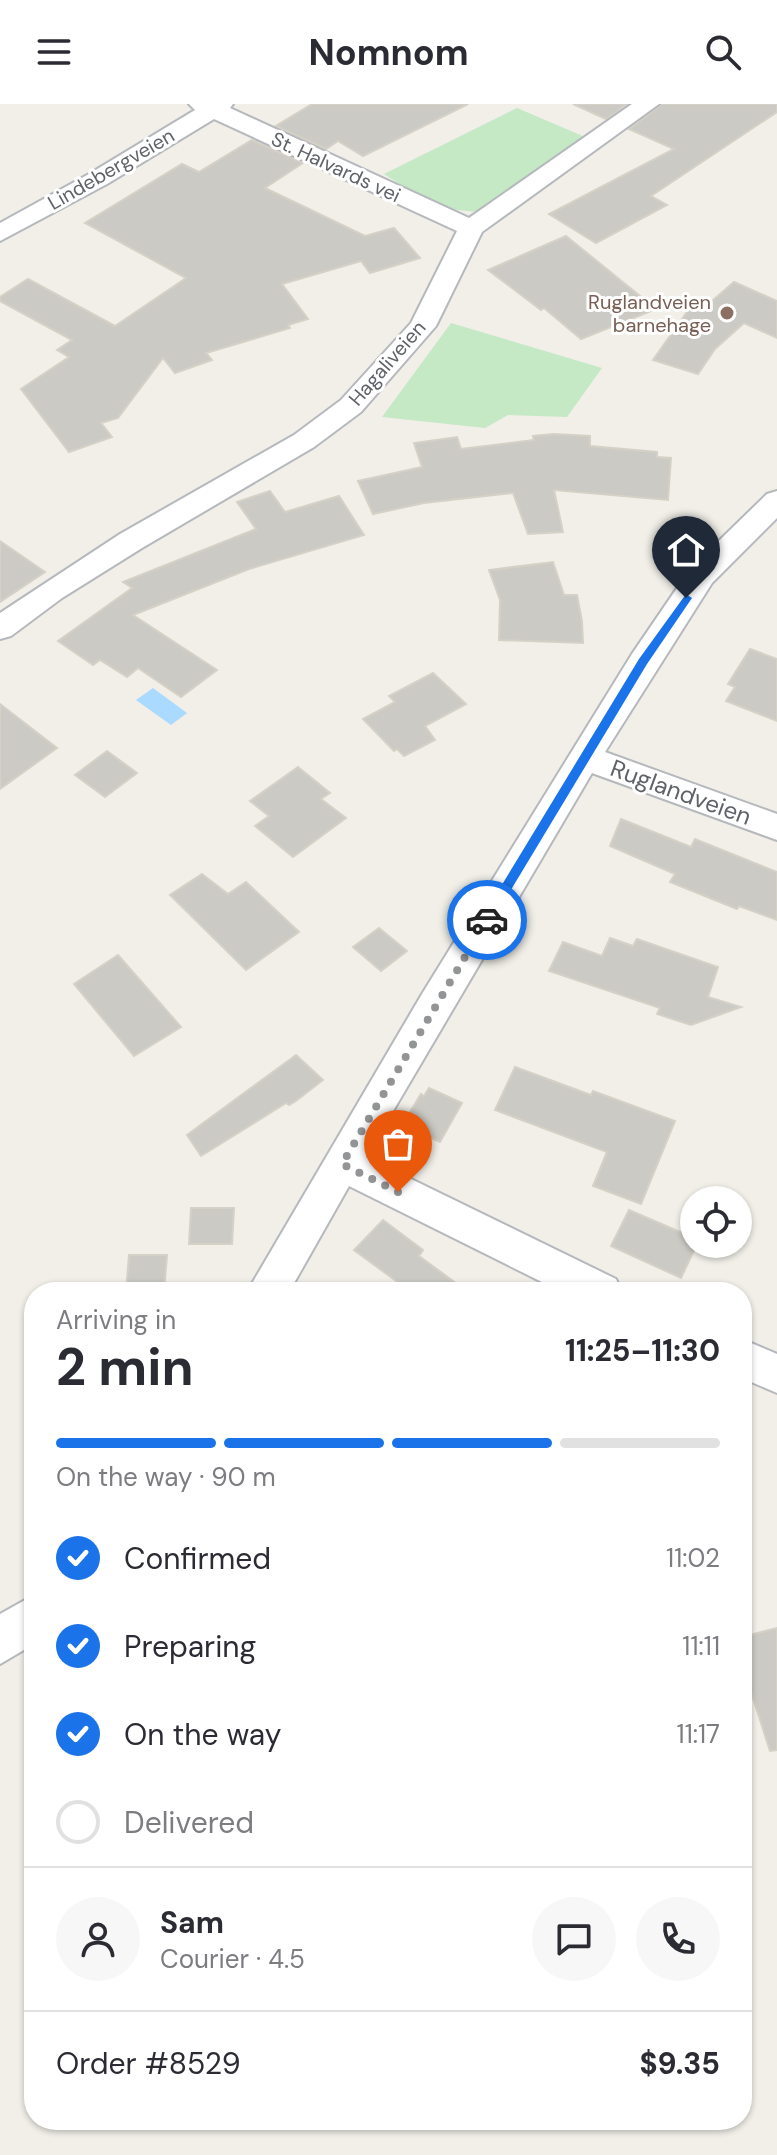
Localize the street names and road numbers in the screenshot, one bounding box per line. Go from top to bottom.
street label: Lindebergveien [43,122,179,216]
street label: St. Halvards vei [267,126,405,208]
street label: Hagaliveien [343,315,431,411]
street label: Ruglandveien [606,752,756,832]

